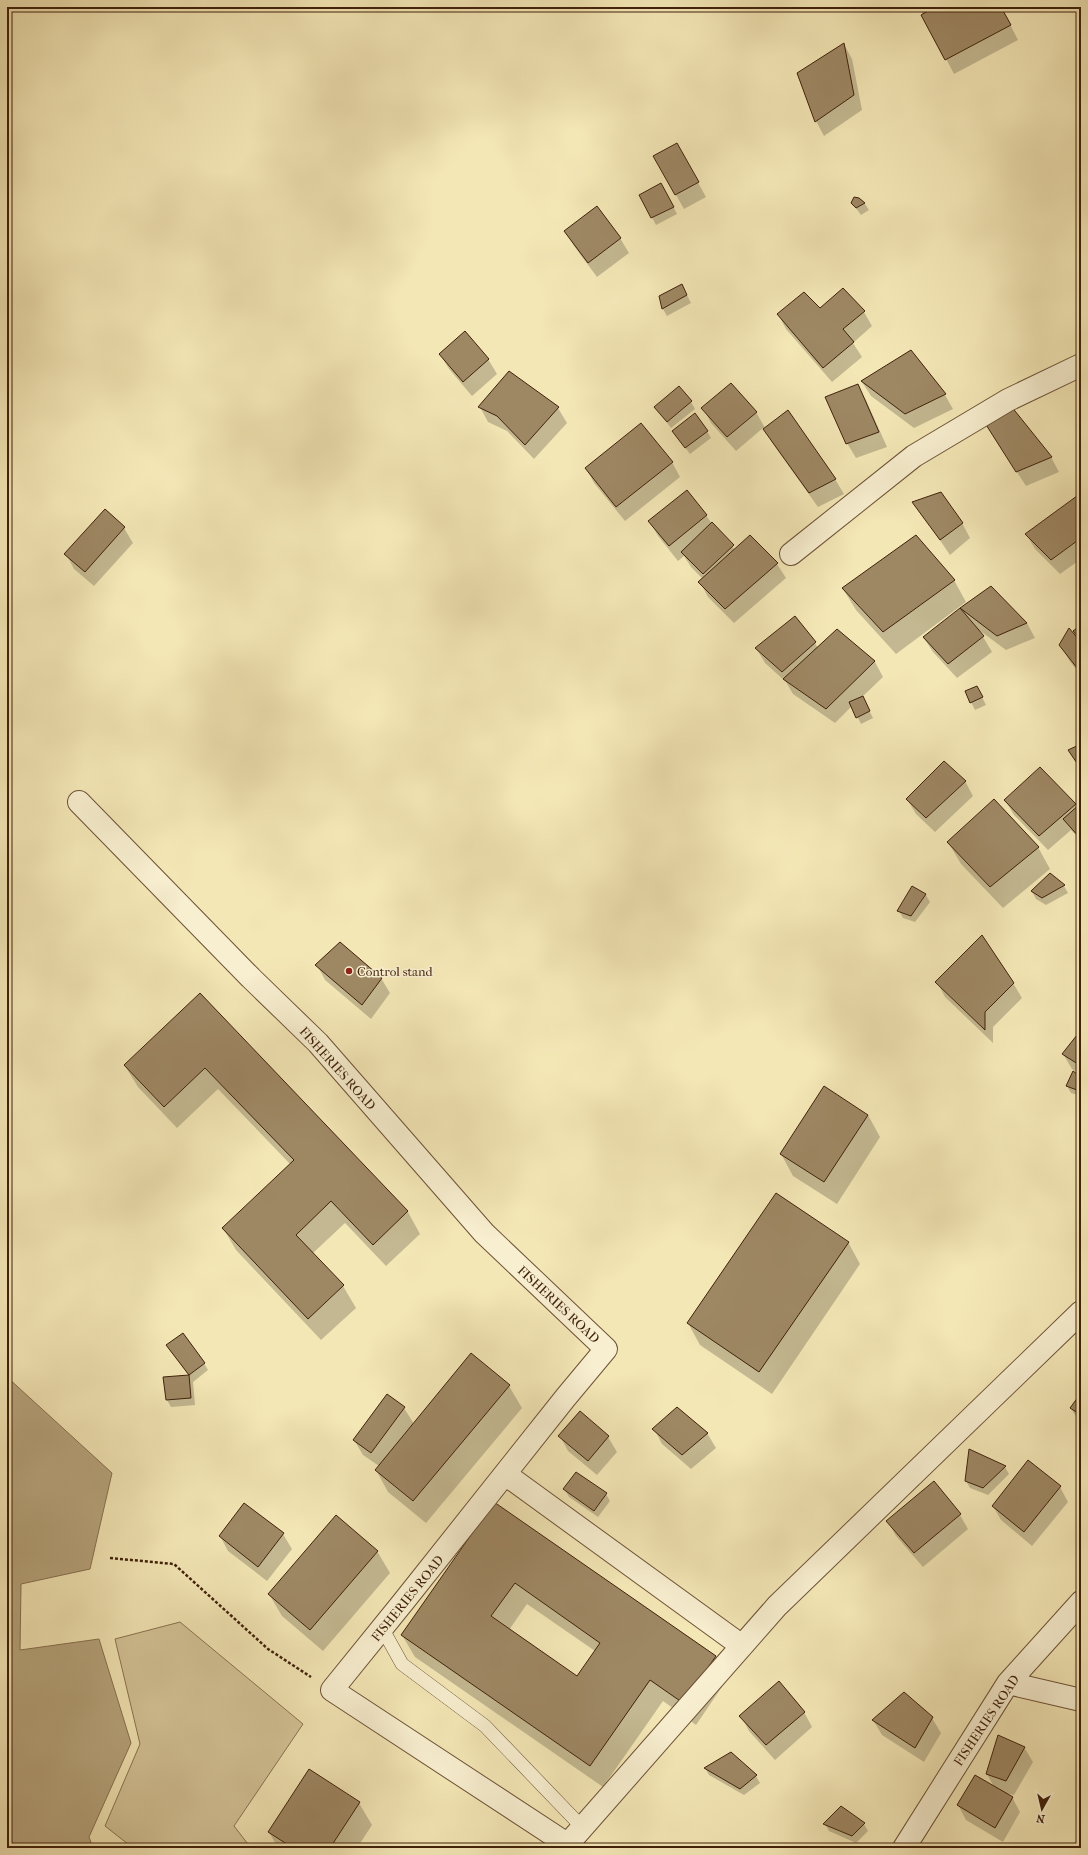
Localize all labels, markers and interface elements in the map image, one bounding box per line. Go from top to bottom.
place label: Control stand [357,964,434,979]
marker: Control stand [344,966,354,976]
street label: FISHERIES ROAD [296,1024,379,1113]
street label: FISHERIES ROAD [515,1263,603,1346]
street label: FISHERIES ROAD [368,1552,447,1644]
street label: FISHERIES ROAD [950,1672,1022,1769]
north arrow [1022,1789,1062,1829]
text: N [1035,1811,1046,1825]

